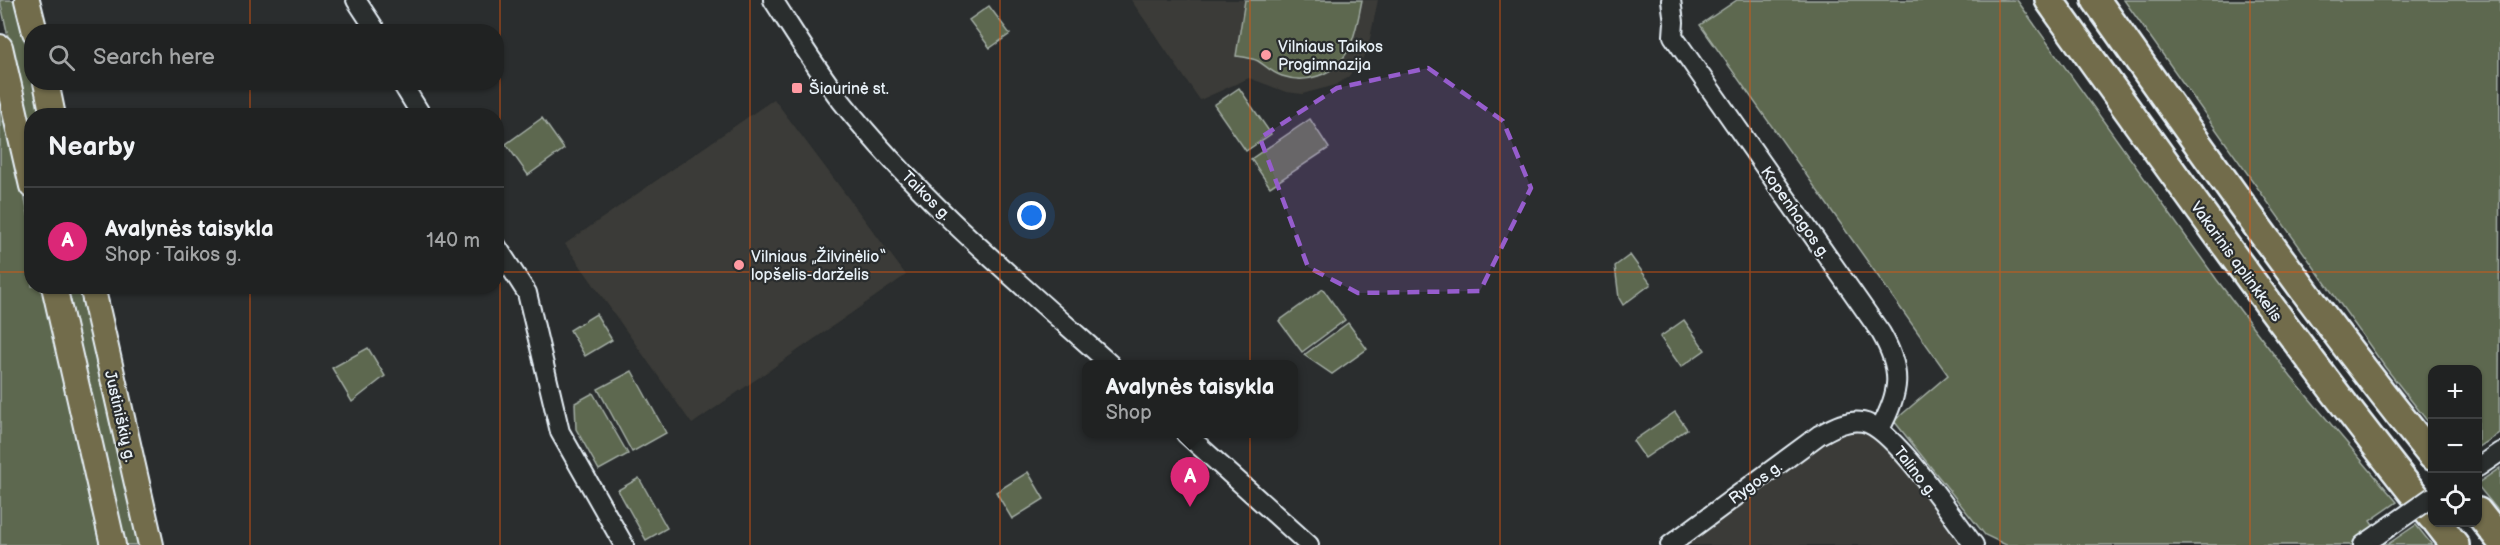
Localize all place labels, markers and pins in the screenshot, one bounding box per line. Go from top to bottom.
place label: Vilniaus Taikos Progimnazija [1278,38,1383,75]
marker: Vilniaus Taikos Progimnazija [1259,48,1273,62]
place label: Šiaurinė st. [809,78,889,99]
marker: Šiaurinė st. [790,81,804,95]
place label: Vilniaus „Žilvinėlio“ lopšelis-darželis [751,246,886,285]
marker: Vilniaus „Žilvinėlio“ lopšelis-darželis [732,258,746,272]
pin: A [1170,458,1210,507]

